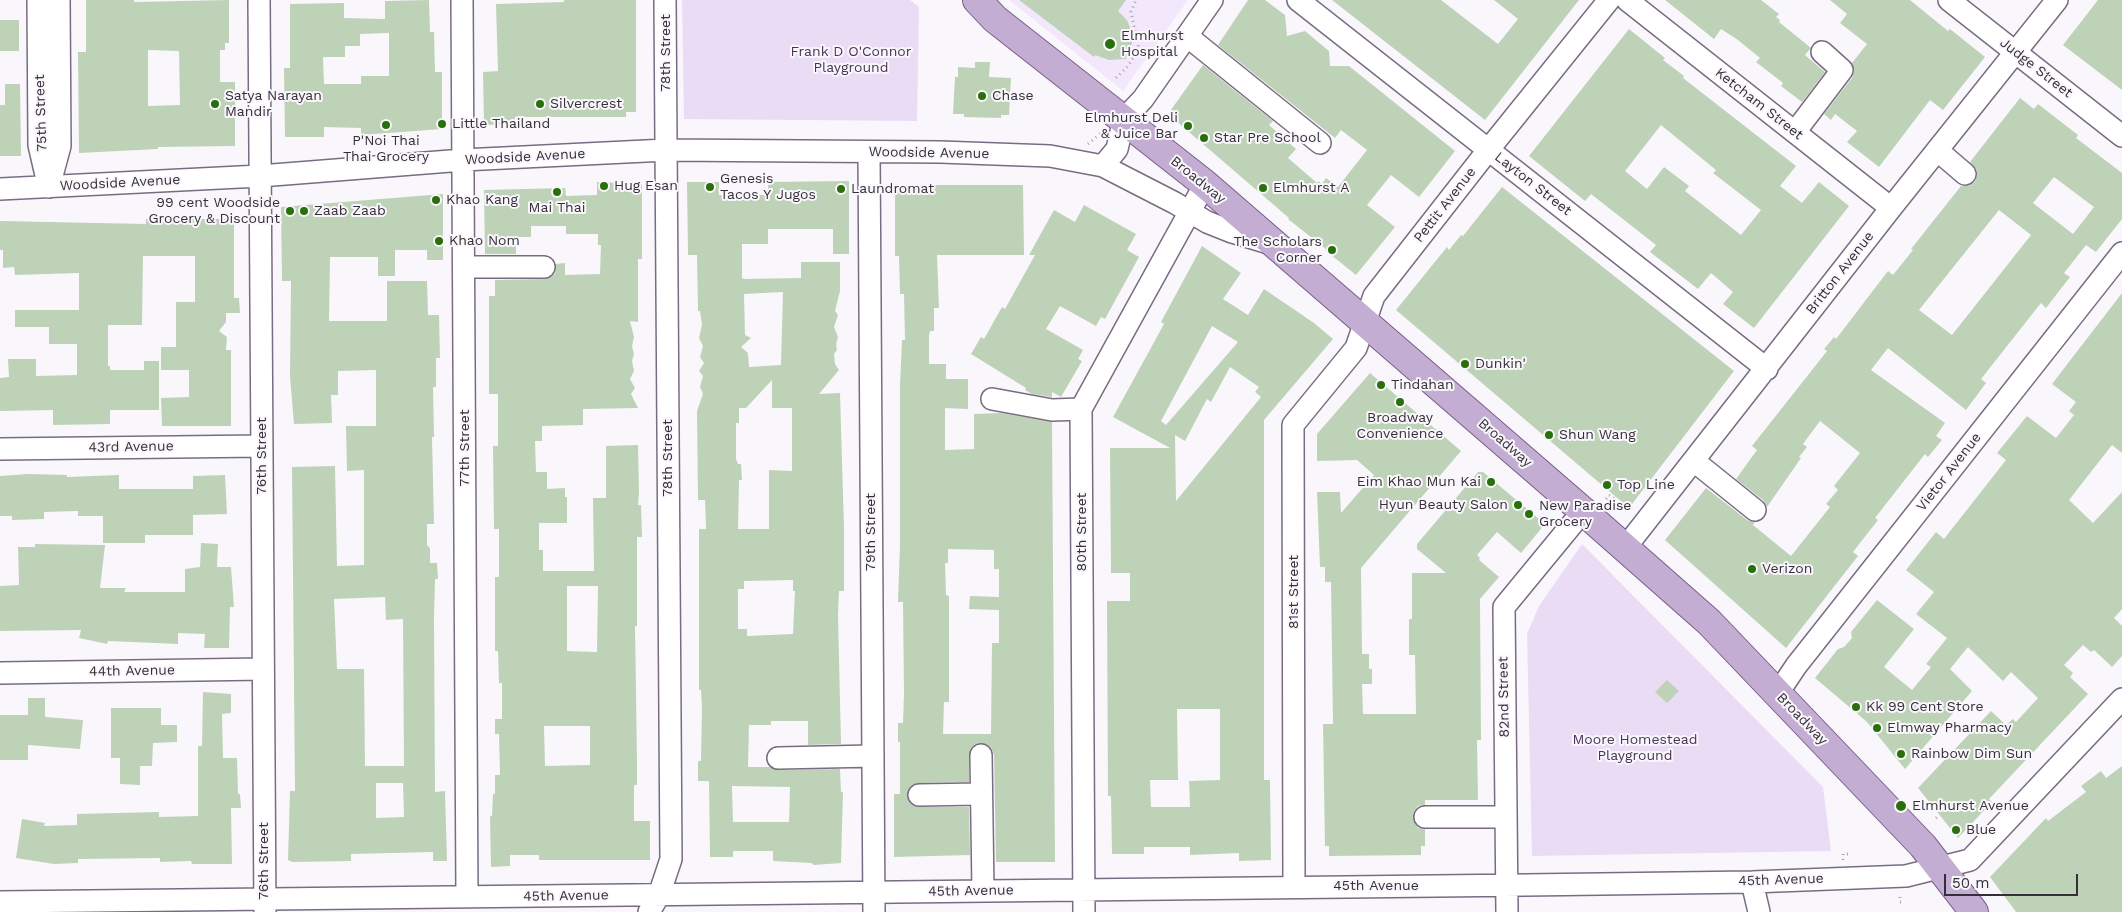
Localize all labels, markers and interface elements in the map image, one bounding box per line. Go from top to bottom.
street label: 78th Street [658,14,674,92]
place label: Elmhurst Hospital [1121,28,1184,60]
street label: Judge Street [1996,34,2076,102]
marker: Elmhurst Hospital [1103,37,1117,51]
park label: Frank D O'Connor Playground [791,44,911,76]
street label: Ketcham Street [1712,64,1806,144]
street label: 75th Street [31,74,51,152]
place label: Satya Narayan Mandir [225,88,322,120]
place label: Chase [992,88,1034,104]
marker: Chase [976,90,988,102]
place label: Silvercrest [550,96,622,112]
marker: Satya Narayan Mandir [209,98,221,110]
marker: Silvercrest [534,98,546,110]
place label: Elmhurst Deli & Juice Bar [1085,110,1178,142]
place label: Little Thailand [452,116,550,132]
marker: Little Thailand [436,118,448,130]
marker: P'Noi Thai Thai Grocery [380,119,392,131]
marker: Elmhurst Deli & Juice Bar [1182,120,1194,132]
place label: Star Pre School [1214,130,1321,146]
marker: Star Pre School [1198,132,1210,144]
place label: P'Noi Thai Thai Grocery [343,133,429,166]
street label: Woodside Avenue [868,144,990,162]
street label: Woodside Avenue [464,145,586,169]
street label: Layton Street [1491,149,1575,219]
street label: Broadway [1167,153,1229,207]
street label: Pettit Avenue [1410,164,1480,246]
street label: Woodside Avenue [59,171,181,195]
place label: Genesis Tacos Y Jugos [720,171,816,203]
place label: Hug Esan [614,178,678,194]
marker: Hug Esan [598,180,610,192]
place label: Elmhurst A [1273,180,1350,196]
marker: Genesis Tacos Y Jugos [704,181,716,193]
place label: Laundromat [851,181,934,197]
marker: Elmhurst A [1257,182,1269,194]
marker: Laundromat [835,183,847,195]
marker: Mai Thai [551,186,563,198]
place label: Khao Kang [446,192,518,208]
marker: Khao Kang [430,194,442,206]
place label: 99 cent Woodside Grocery & Discount [148,195,280,228]
place label: Mai Thai [529,200,585,216]
place label: Zaab Zaab [314,203,386,219]
marker: 99 cent Woodside Grocery & Discount [284,205,296,217]
marker: Zaab Zaab [298,205,310,217]
street label: Britton Avenue [1802,228,1878,318]
place label: Khao Nom [449,233,520,249]
place label: The Scholars Corner [1233,234,1322,266]
marker: Khao Nom [433,235,445,247]
marker: The Scholars Corner [1326,244,1338,256]
place label: Dunkin' [1475,356,1526,372]
marker: Dunkin' [1459,358,1471,370]
place label: Tindahan [1391,377,1454,393]
marker: Tindahan [1375,379,1387,391]
marker: Broadway Convenience [1394,396,1406,408]
street label: 77th Street [457,409,473,487]
place label: Broadway Convenience [1357,410,1443,442]
street label: Broadway [1475,415,1535,471]
street label: 76th Street [254,417,270,495]
street label: 78th Street [660,419,676,497]
place label: Shun Wang [1559,427,1636,443]
marker: Shun Wang [1543,429,1555,441]
street label: Vietor Avenue [1913,429,1985,515]
street label: 43rd Avenue [88,438,174,456]
place label: Eim Khao Mun Kai [1357,474,1481,490]
marker: Eim Khao Mun Kai [1485,476,1497,488]
place label: Top Line [1617,477,1675,493]
marker: Top Line [1601,479,1613,491]
street label: 79th Street [863,493,879,571]
street label: 80th Street [1074,493,1090,571]
place label: Hyun Beauty Salon [1379,497,1508,513]
place label: New Paradise Grocery [1539,498,1631,530]
marker: Hyun Beauty Salon [1512,499,1524,511]
marker: New Paradise Grocery [1523,508,1535,520]
street label: 81st Street [1286,555,1302,629]
place label: Verizon [1762,561,1812,577]
marker: Verizon [1746,563,1758,575]
street label: 82nd Street [1495,656,1513,738]
street label: 44th Avenue [89,662,175,680]
street label: Broadway [1773,689,1831,749]
place label: Kk 99 Cent Store [1866,699,1984,715]
marker: Kk 99 Cent Store [1850,701,1862,713]
place label: Elmway Pharmacy [1887,720,2011,736]
marker: Elmway Pharmacy [1871,722,1883,734]
park label: Moore Homestead Playground [1573,732,1697,764]
place label: Rainbow Dim Sun [1911,746,2032,762]
marker: Rainbow Dim Sun [1895,748,1907,760]
place label: Elmhurst Avenue [1912,798,2029,814]
marker: Elmhurst Avenue [1894,799,1908,813]
street label: 76th Street [256,822,272,900]
place label: Blue [1966,822,1996,838]
marker: Blue [1950,824,1962,836]
scale bar [1947,864,2081,896]
street label: 45th Avenue [1738,870,1824,890]
text: 50 m [1952,874,1989,892]
street label: 45th Avenue [1333,878,1419,894]
street label: 45th Avenue [928,882,1014,900]
street label: 45th Avenue [523,887,609,905]

